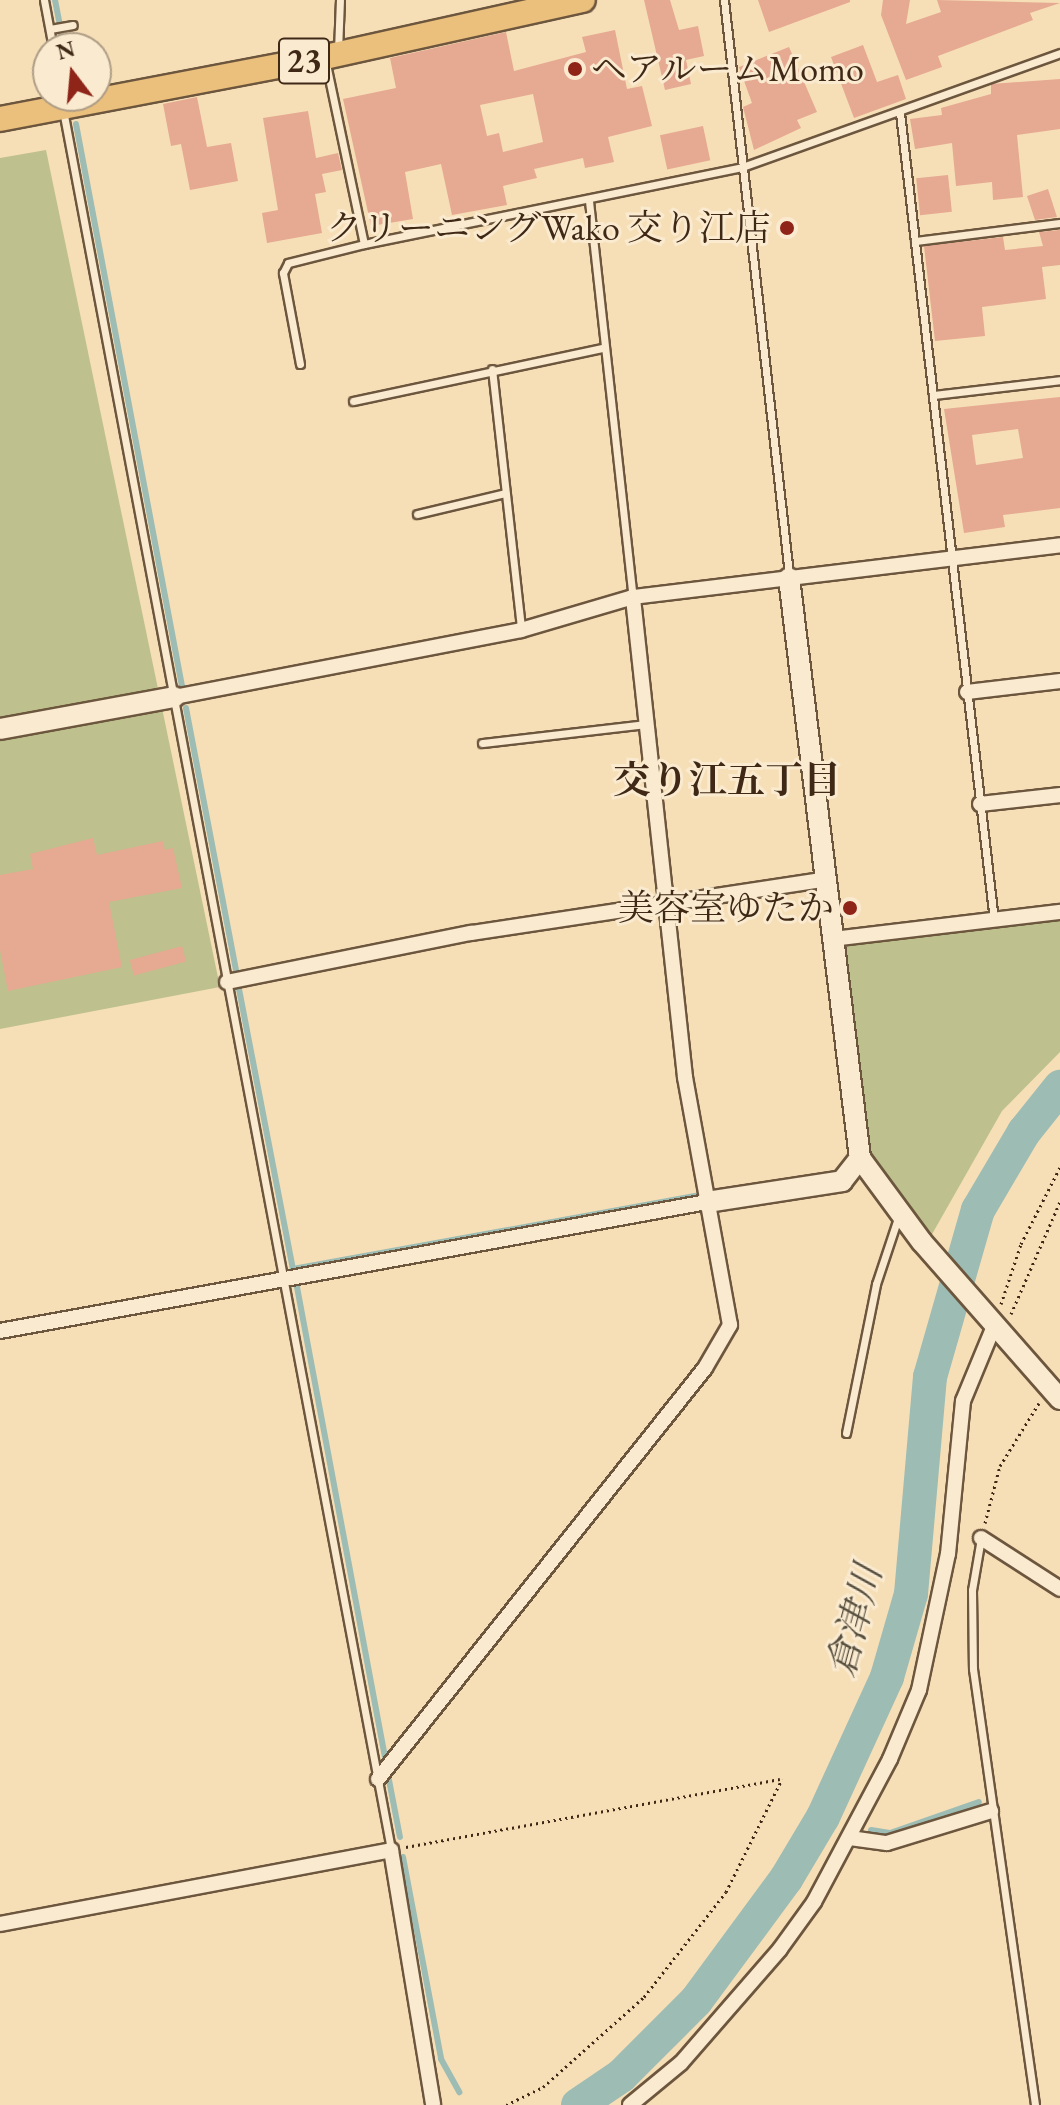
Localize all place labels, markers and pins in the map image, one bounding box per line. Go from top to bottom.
place label: ヘアルームMomo [591,47,866,91]
marker: ヘアルームMomo [566,60,584,78]
place label: クリーニングWako 交り江店 [325,206,771,250]
marker: クリーニングWako 交り江店 [778,219,796,237]
place label: 美容室ゆたか [618,886,834,930]
marker: 美容室ゆたか [841,899,859,917]

